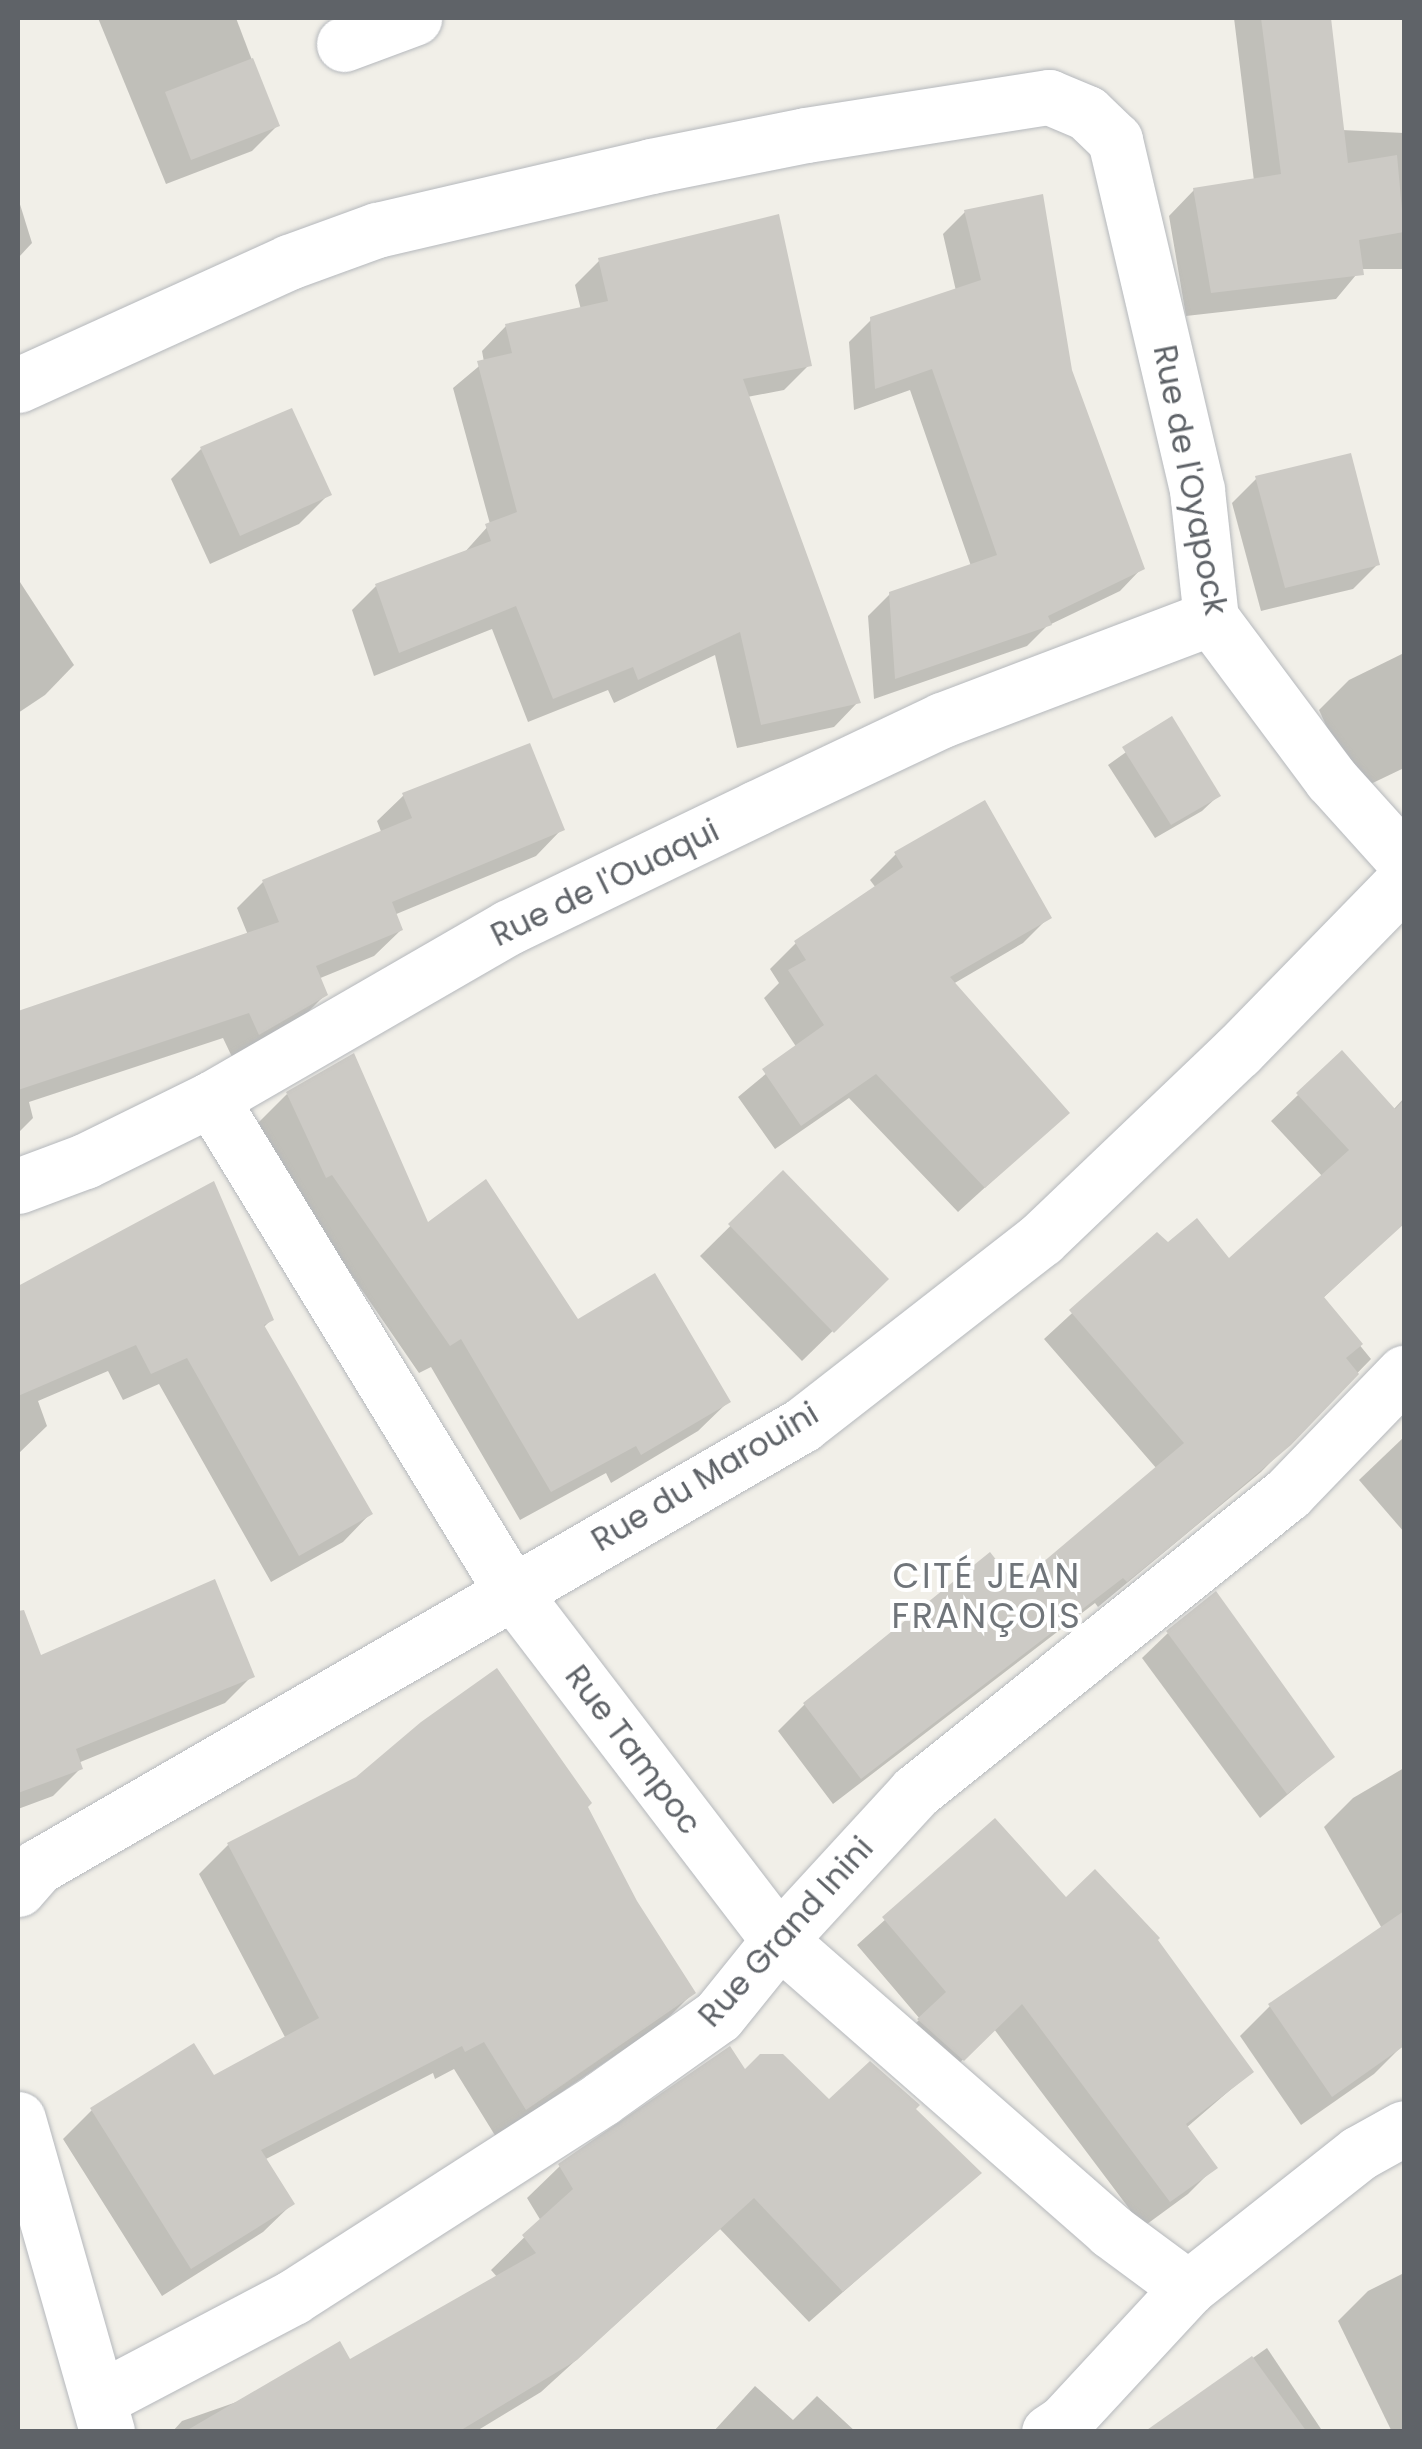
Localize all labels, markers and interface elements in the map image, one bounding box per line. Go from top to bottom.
street label: Rue de l'Oyapock [1145,342,1235,618]
street label: Rue de l'Ouaqui [485,811,725,955]
street label: Rue du Marouini [585,1394,825,1560]
district label: CITÉ JEAN FRANÇOIS [892,1555,1082,1637]
street label: Rue Tampoc [557,1658,709,1842]
street label: Rue Grand Inini [691,1829,881,2035]

